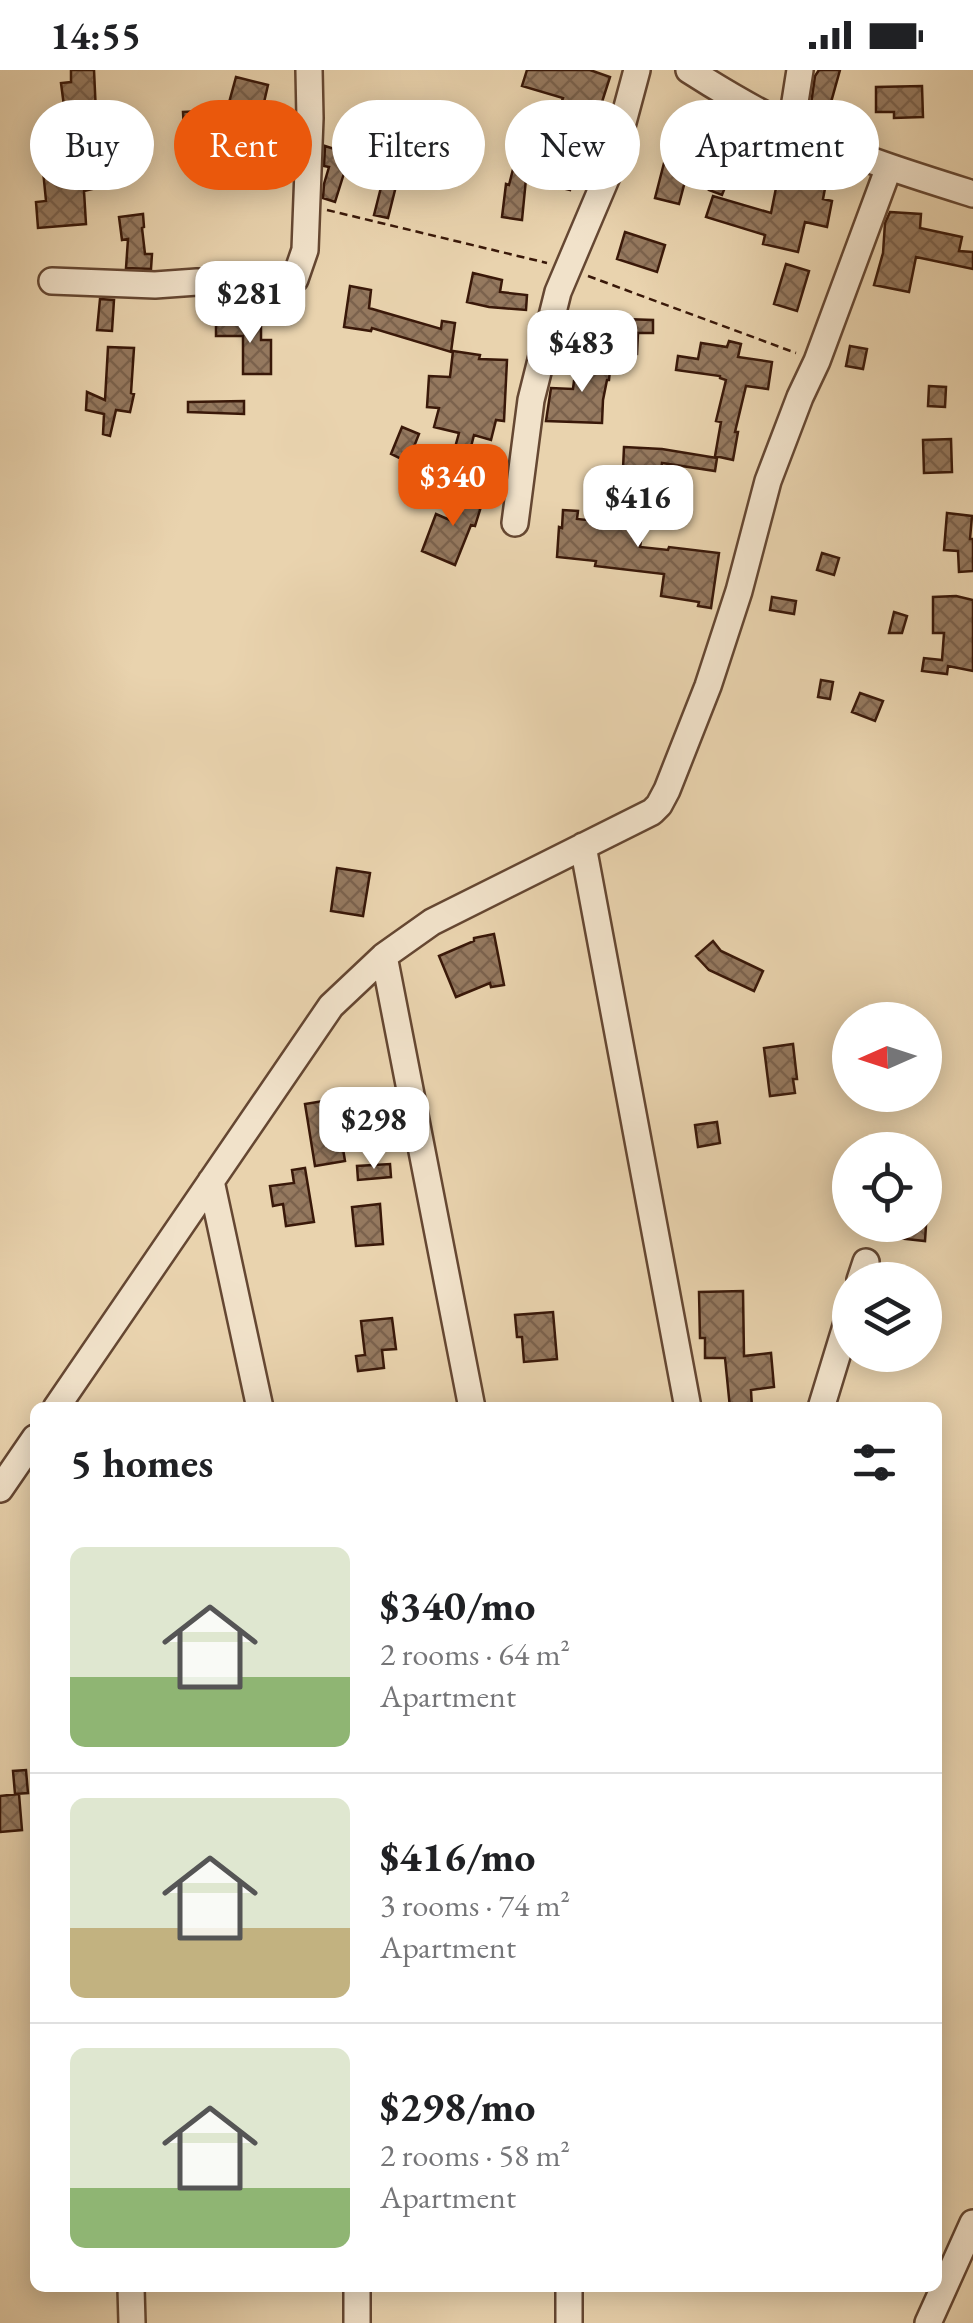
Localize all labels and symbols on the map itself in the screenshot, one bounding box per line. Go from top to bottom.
pin: $281 [191,261,309,346]
pin: $483 [523,310,641,395]
pin: $340 [394,444,512,529]
pin: $416 [579,465,697,550]
north arrow [832,1002,942,1112]
pin: $298 [315,1087,433,1172]

